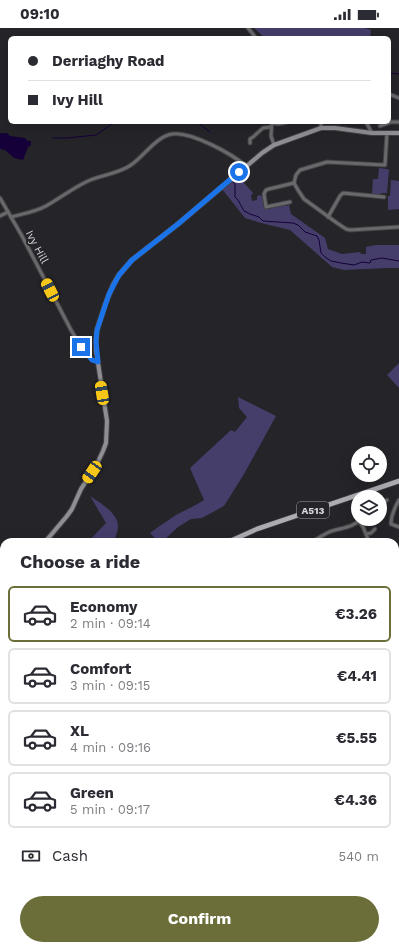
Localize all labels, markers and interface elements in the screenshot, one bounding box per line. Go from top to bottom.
text: 09:10 [20,5,60,23]
text: Derriaghy Road [52,52,164,70]
text: Ivy Hill [52,91,103,109]
route start [230,163,248,181]
street label: Ivy Hill [23,228,51,266]
car [39,277,61,303]
route end [72,338,90,356]
car [94,380,110,406]
map controls [351,446,387,526]
button: locate [351,446,387,482]
car [80,459,104,485]
button: layers [351,490,387,526]
road number: A513 [297,502,329,518]
text: Choose a ride [20,551,140,572]
icon: car [22,596,58,632]
text: Economy [70,598,137,616]
text: €3.26 [335,605,377,623]
text: 2 min · 09:14 [70,616,151,631]
icon: car [22,658,58,694]
text: Comfort [70,660,131,678]
text: €4.41 [337,667,377,685]
text: 3 min · 09:15 [70,678,150,693]
icon: car [22,720,58,756]
text: XL [70,722,89,740]
text: €5.55 [336,729,377,747]
text: 4 min · 09:16 [70,740,151,755]
icon: car [22,782,58,818]
text: Green [70,784,114,802]
text: €4.36 [334,791,377,809]
text: 5 min · 09:17 [70,802,150,817]
icon: cash [20,845,42,867]
text: Cash [52,847,88,865]
text: 540 m [339,849,379,864]
button: Confirm [20,896,379,942]

